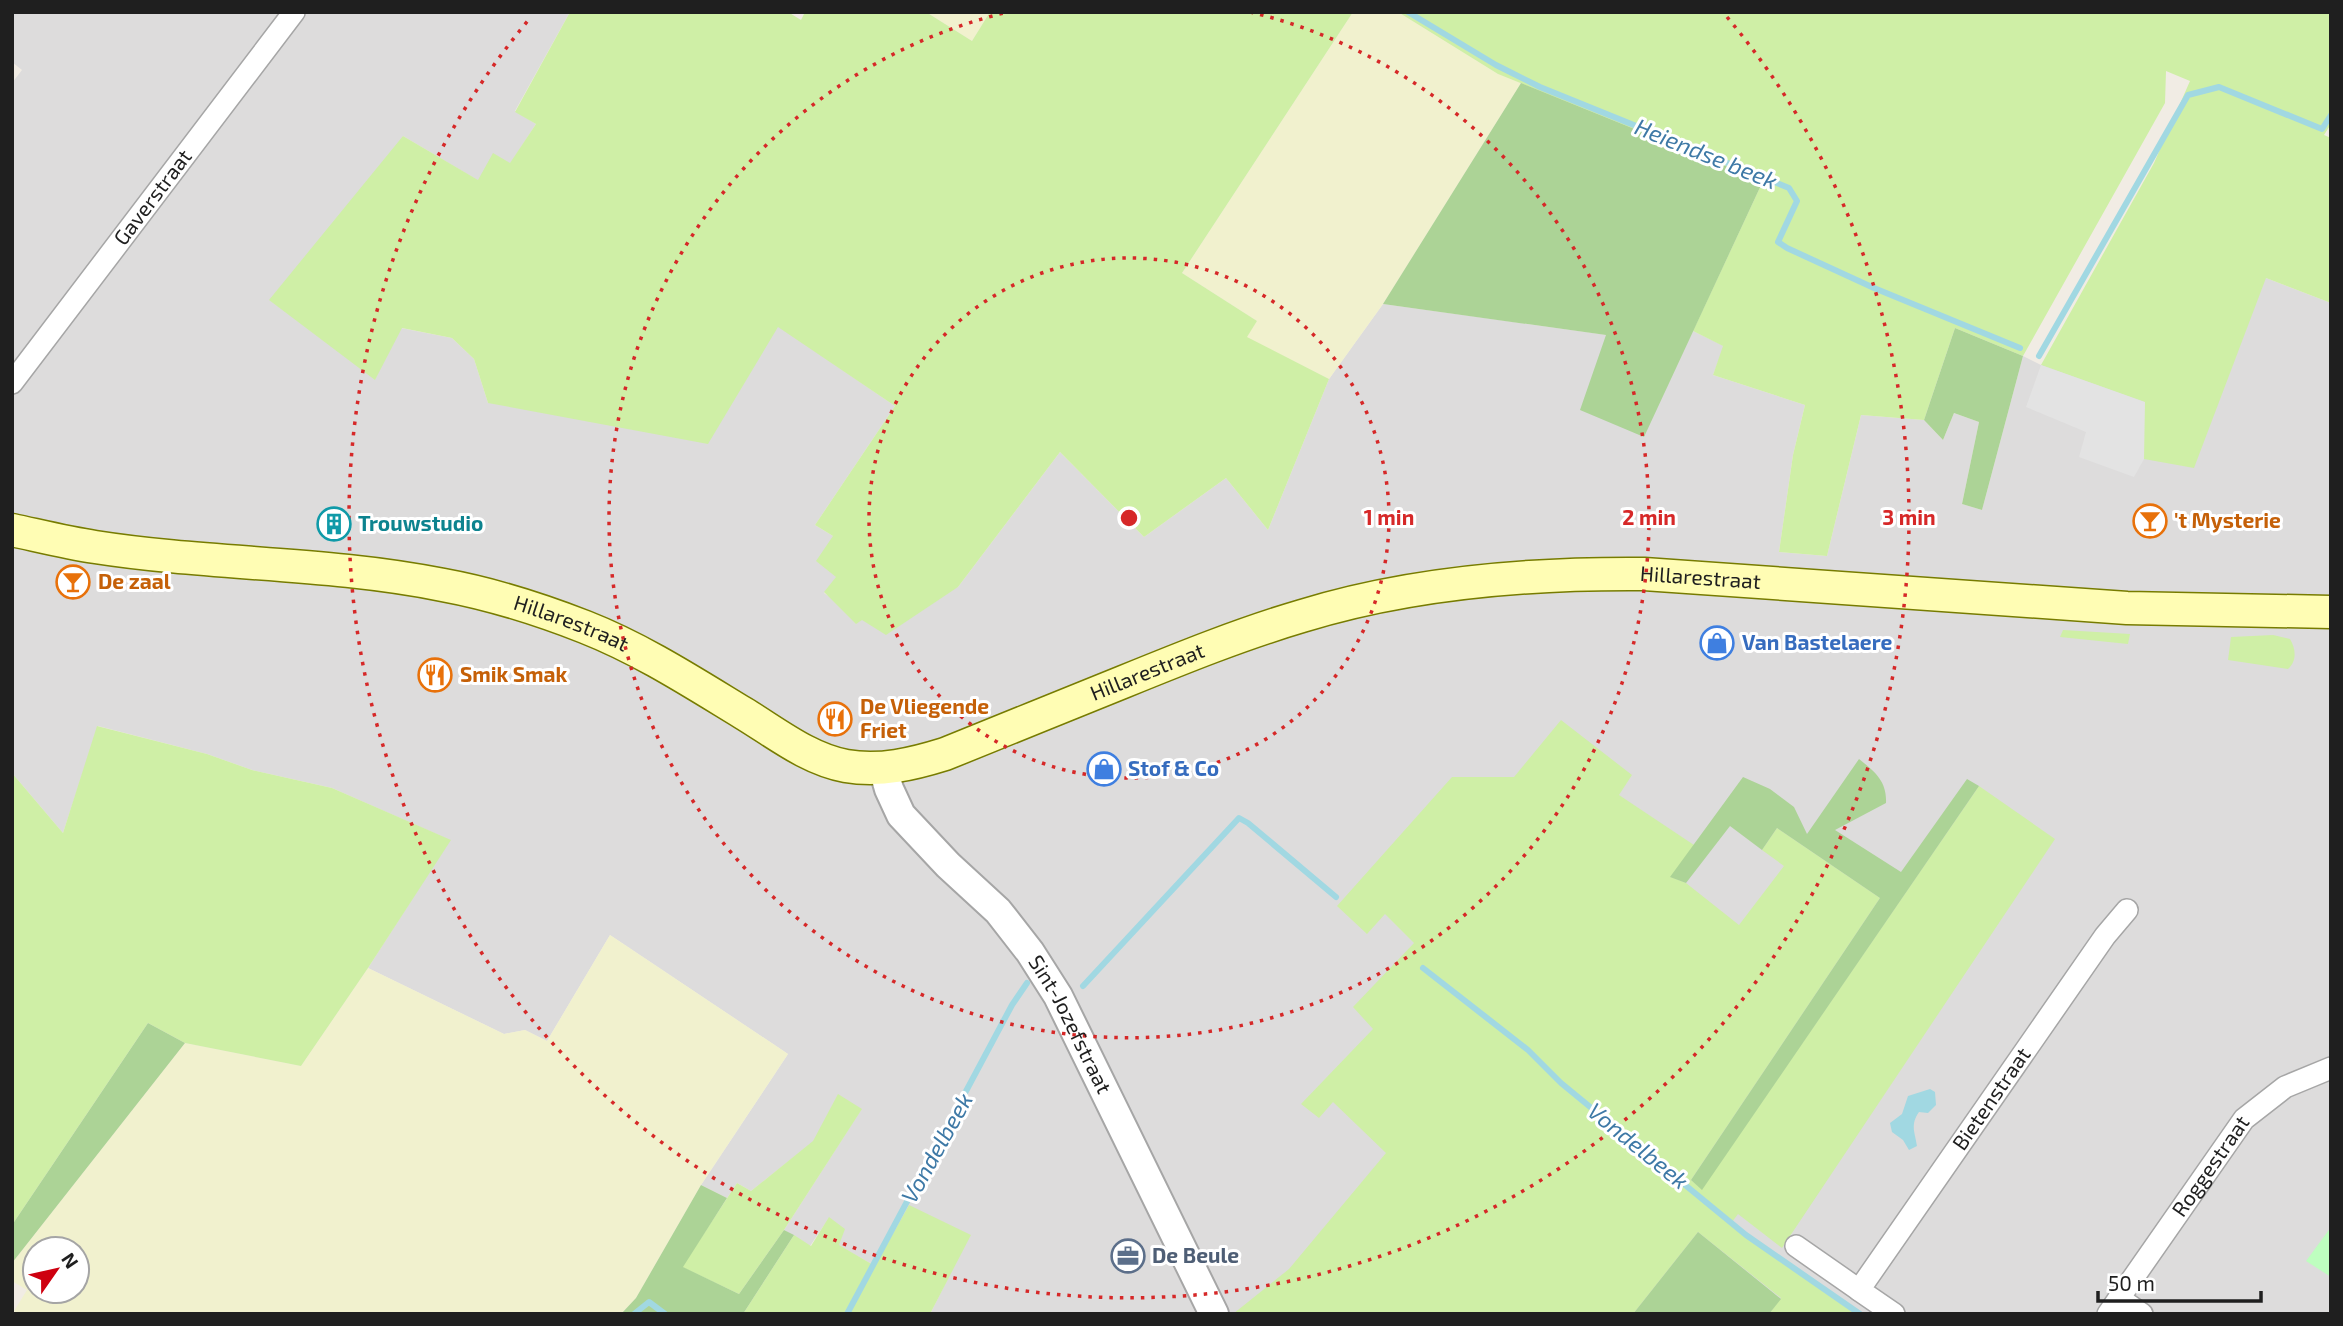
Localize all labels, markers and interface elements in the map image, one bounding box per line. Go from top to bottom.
water label: Heiendse beek [1631,112,1782,194]
street label: Gaverstraat [107,144,196,249]
bar icon: 't Mysterie [2131,502,2169,540]
text: 1 min [1364,504,1414,529]
text: 2 min [1622,504,1676,529]
text: 3 min [1882,504,1936,529]
building icon: Trouwstudio [315,505,353,543]
centre of rings [1117,506,1141,530]
place label: 't Mysterie [2174,507,2281,533]
place label: Trouwstudio [358,510,483,535]
street label: Hillarestraat [1639,560,1762,593]
bar icon: De zaal [54,563,92,601]
place label: De zaal [98,568,171,593]
street label: Hillarestraat [511,589,633,656]
shop icon: Van Bastelaere [1698,624,1736,662]
place label: Van Bastelaere [1742,629,1892,654]
street label: Hillarestraat [1086,637,1208,705]
restaurant icon: Smik Smak [416,656,454,694]
place label: Smik Smak [460,661,568,686]
place label: De Vliegende Friet [860,693,989,742]
restaurant icon: De Vliegende Friet [816,700,854,738]
shop icon: Stof & Co [1085,750,1123,788]
place label: Stof & Co [1128,755,1219,780]
street label: Sint-Jozefstraat [1024,950,1118,1097]
street label: Bietenstraat [1946,1042,2035,1154]
water label: Vondelbeek [894,1088,978,1207]
water label: Vondelbeek [1583,1096,1695,1194]
street label: Roggestraat [2166,1110,2254,1221]
north arrow [21,1235,91,1305]
office icon: De Beule [1109,1237,1147,1275]
place label: De Beule [1152,1242,1239,1267]
text: N [57,1248,84,1272]
scale bar [2098,1260,2261,1304]
text: 50 m [2108,1270,2155,1295]

